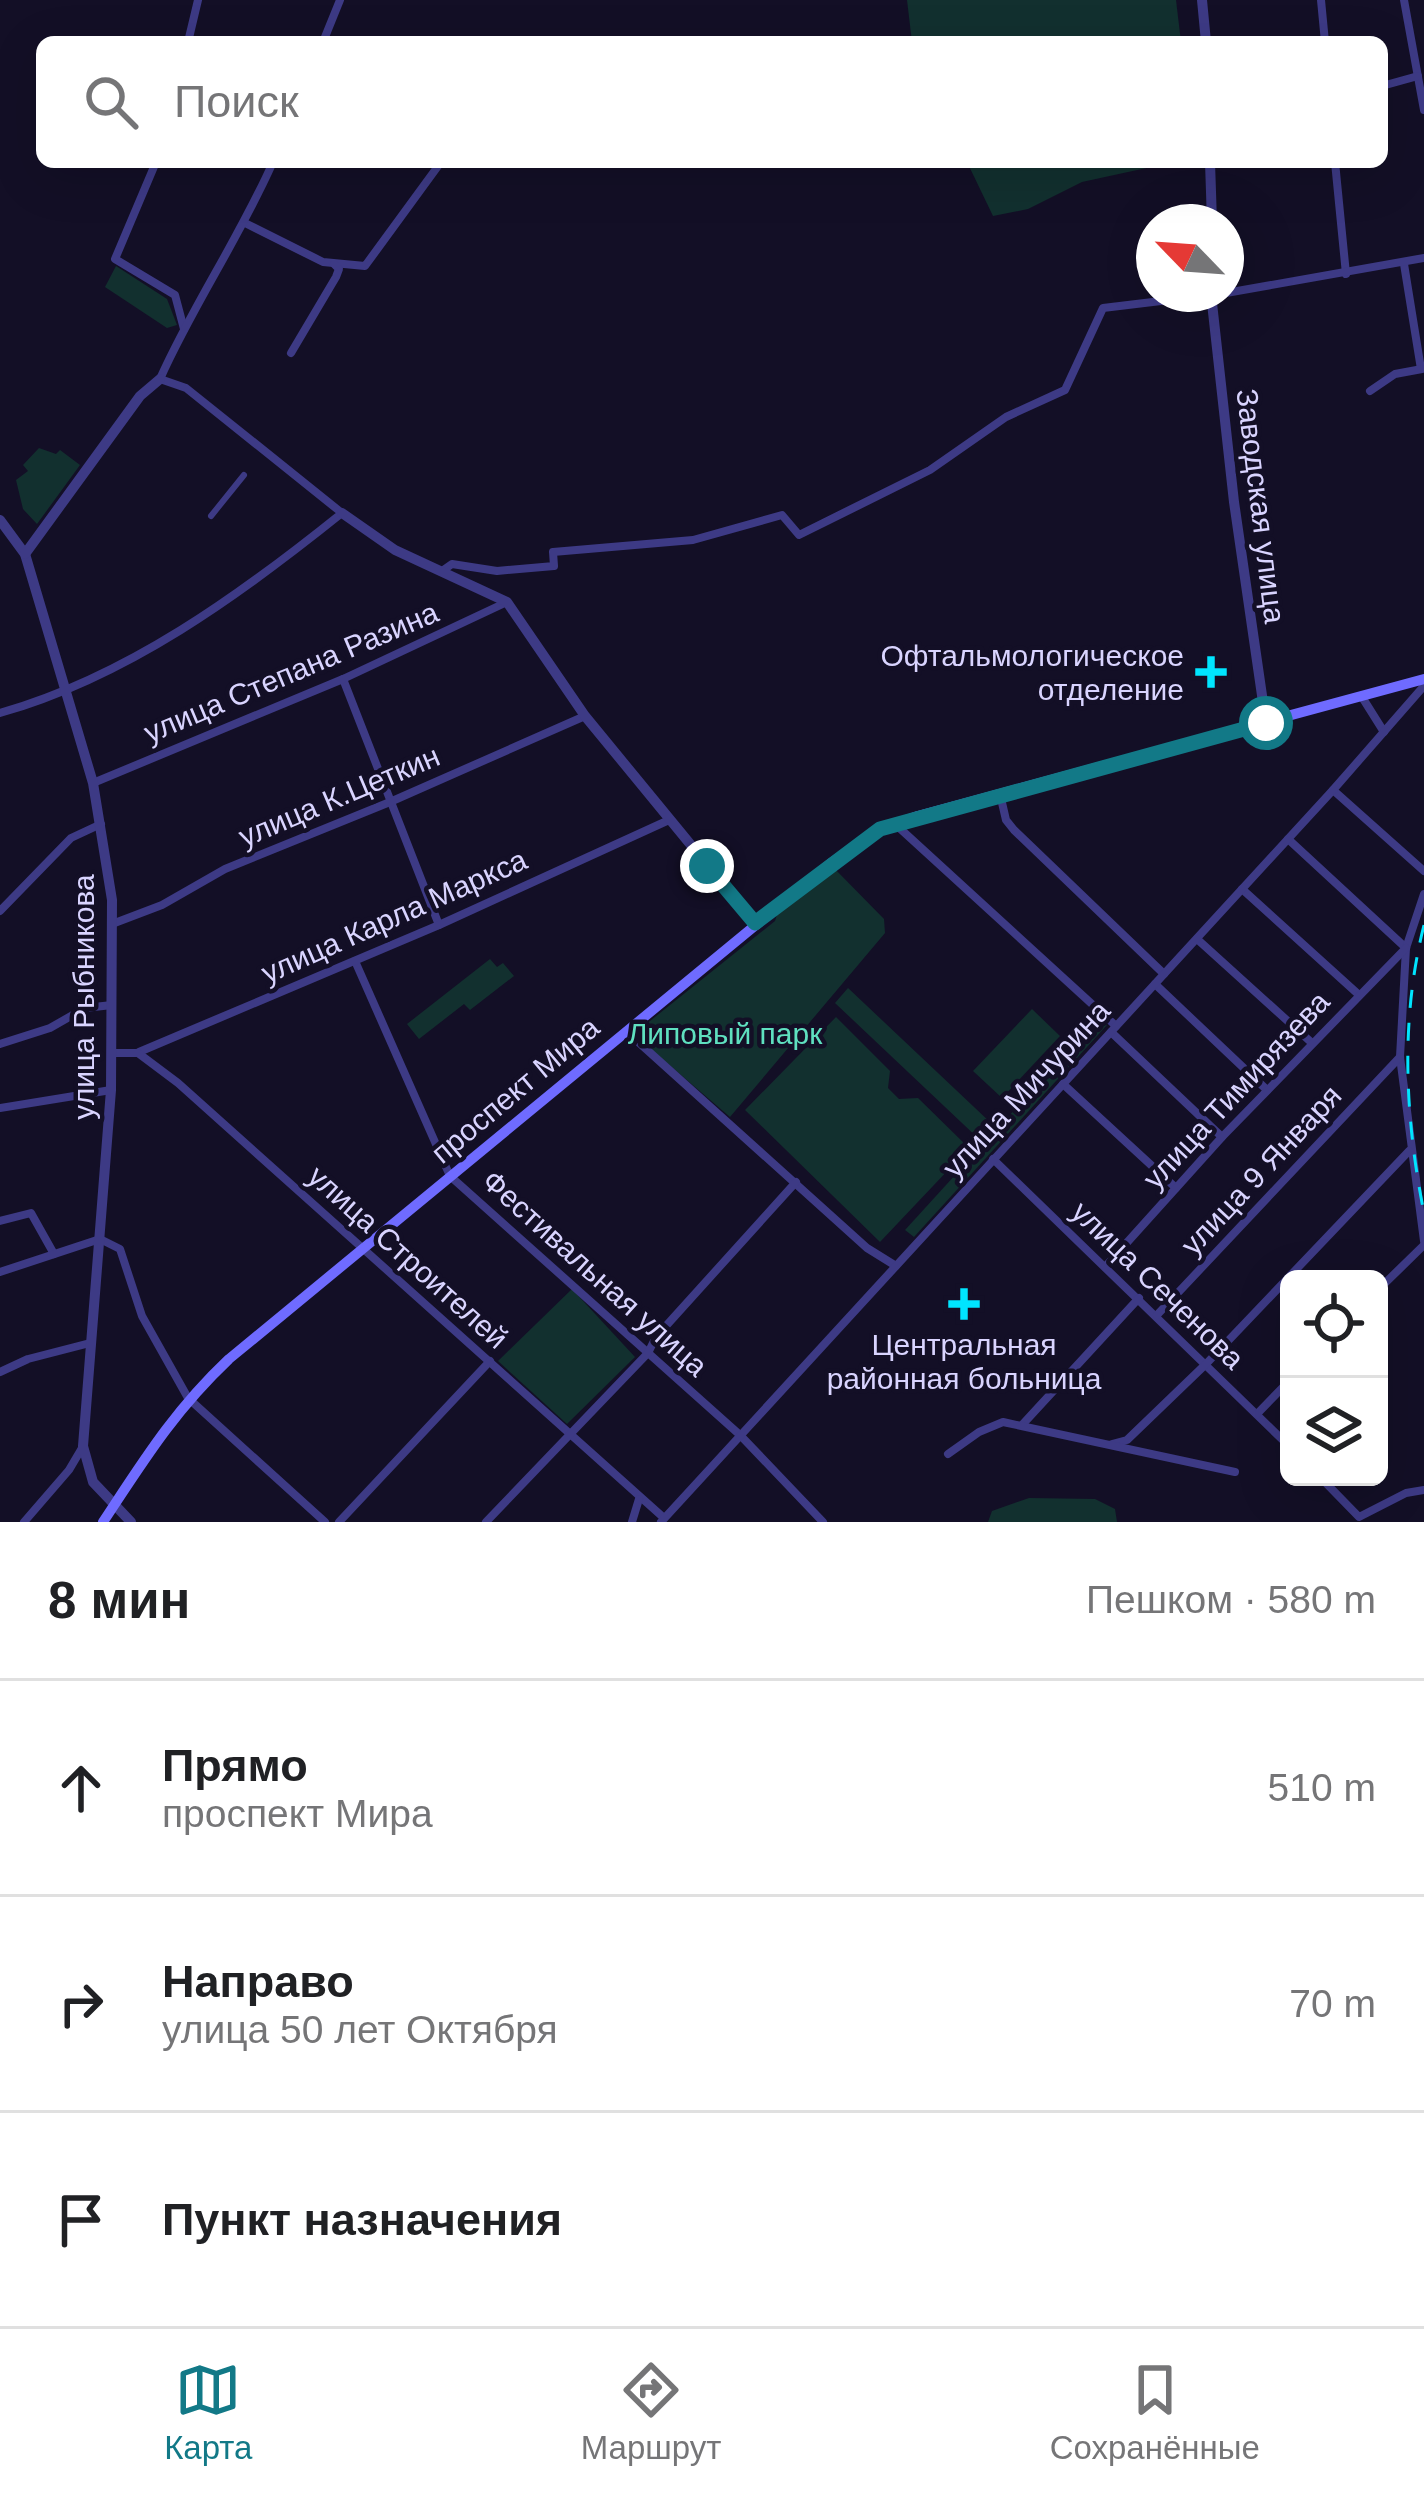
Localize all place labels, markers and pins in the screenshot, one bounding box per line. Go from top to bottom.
place label: Офтальмологическое отделение [880,639,1184,706]
marker: Офтальмологическое отделение [1195,656,1227,688]
marker: Центральная районная больница [948,1288,980,1320]
place label: Центральная районная больница [827,1328,1102,1395]

